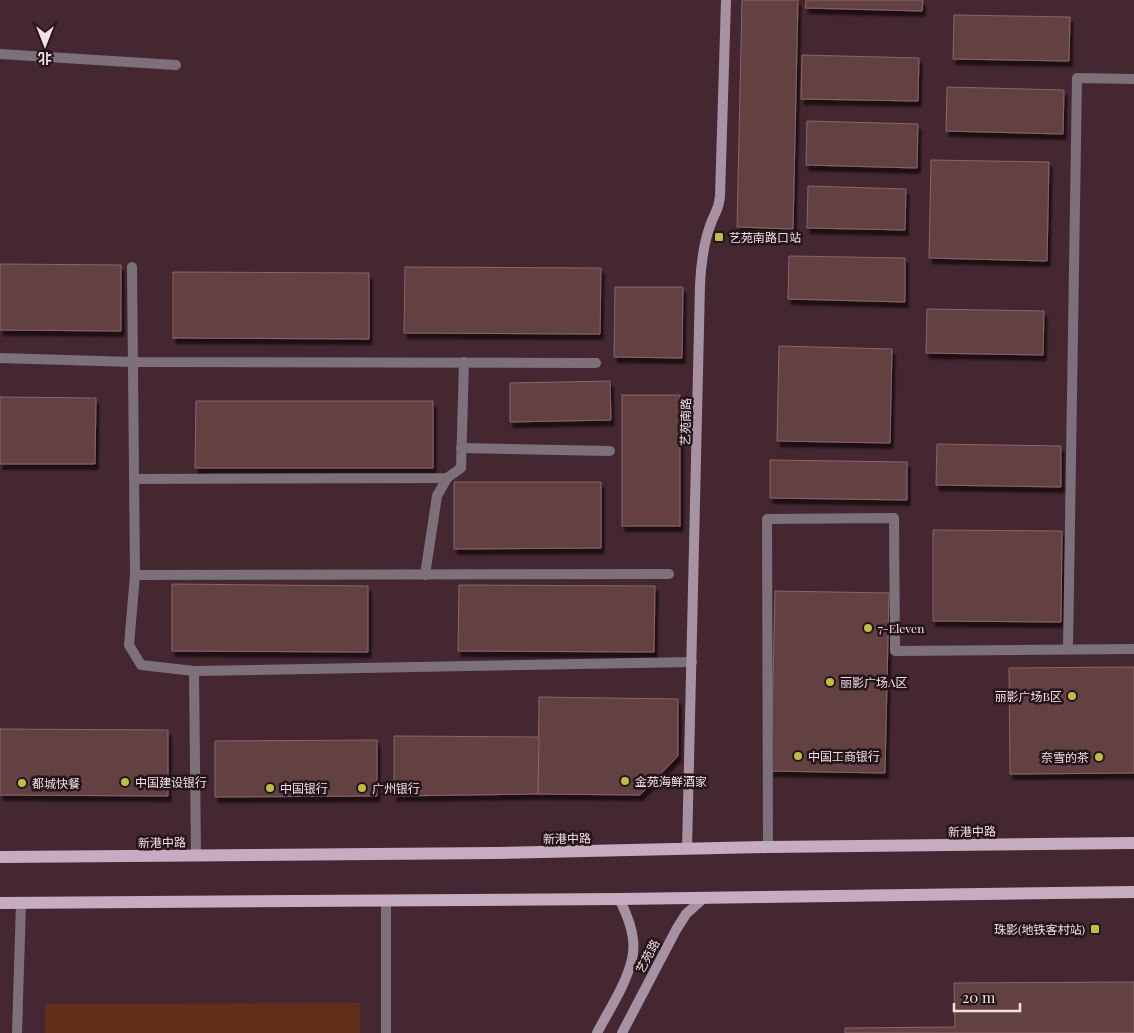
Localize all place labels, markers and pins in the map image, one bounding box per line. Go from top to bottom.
place label: 艺苑南路口站 [729,229,801,245]
marker: 艺苑南路口站 [713,231,725,243]
place label: 7-Eleven [878,620,924,636]
marker: 7-Eleven [862,622,874,634]
place label: 丽影广场A区 [840,674,908,690]
marker: 丽影广场A区 [824,676,836,688]
place label: 丽影广场B区 [995,688,1062,704]
marker: 丽影广场B区 [1066,690,1078,702]
place label: 中国工商银行 [808,748,880,764]
place label: 奈雪的茶 [1041,749,1089,765]
marker: 中国工商银行 [792,750,804,762]
marker: 奈雪的茶 [1093,751,1105,763]
place label: 金苑海鲜酒家 [635,773,707,789]
place label: 中国建设银行 [135,774,207,790]
place label: 都城快餐 [32,775,80,791]
marker: 金苑海鲜酒家 [619,775,631,787]
marker: 中国建设银行 [119,776,131,788]
marker: 都城快餐 [16,777,28,789]
place label: 中国银行 [280,780,328,796]
place label: 广州银行 [372,780,420,796]
marker: 中国银行 [264,782,276,794]
marker: 广州银行 [356,782,368,794]
place label: 珠影(地铁客村站) [994,921,1085,937]
marker: 珠影(地铁客村站) [1089,923,1101,935]

